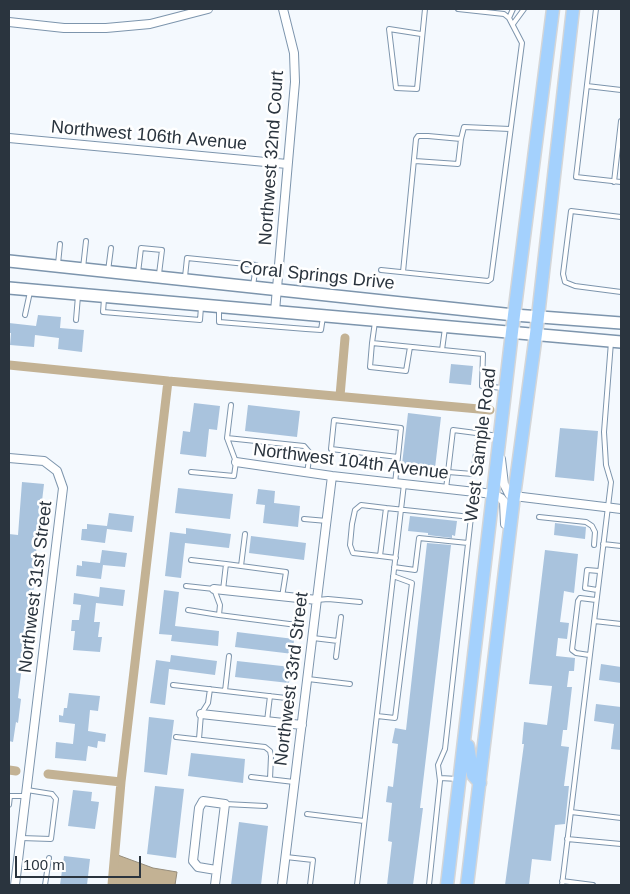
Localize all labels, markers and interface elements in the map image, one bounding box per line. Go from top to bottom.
street label: Northwest 32nd Court [255,70,289,246]
street label: Northwest 106th Avenue [50,117,248,155]
street label: Coral Springs Drive [238,257,396,295]
street label: West Sample Road [461,367,501,523]
street label: Northwest 104th Avenue [252,439,450,485]
street label: Northwest 31st Street [15,500,57,674]
street label: Northwest 33rd Street [271,591,313,767]
scale bar [18,846,144,878]
text: 100 m [23,856,65,873]

